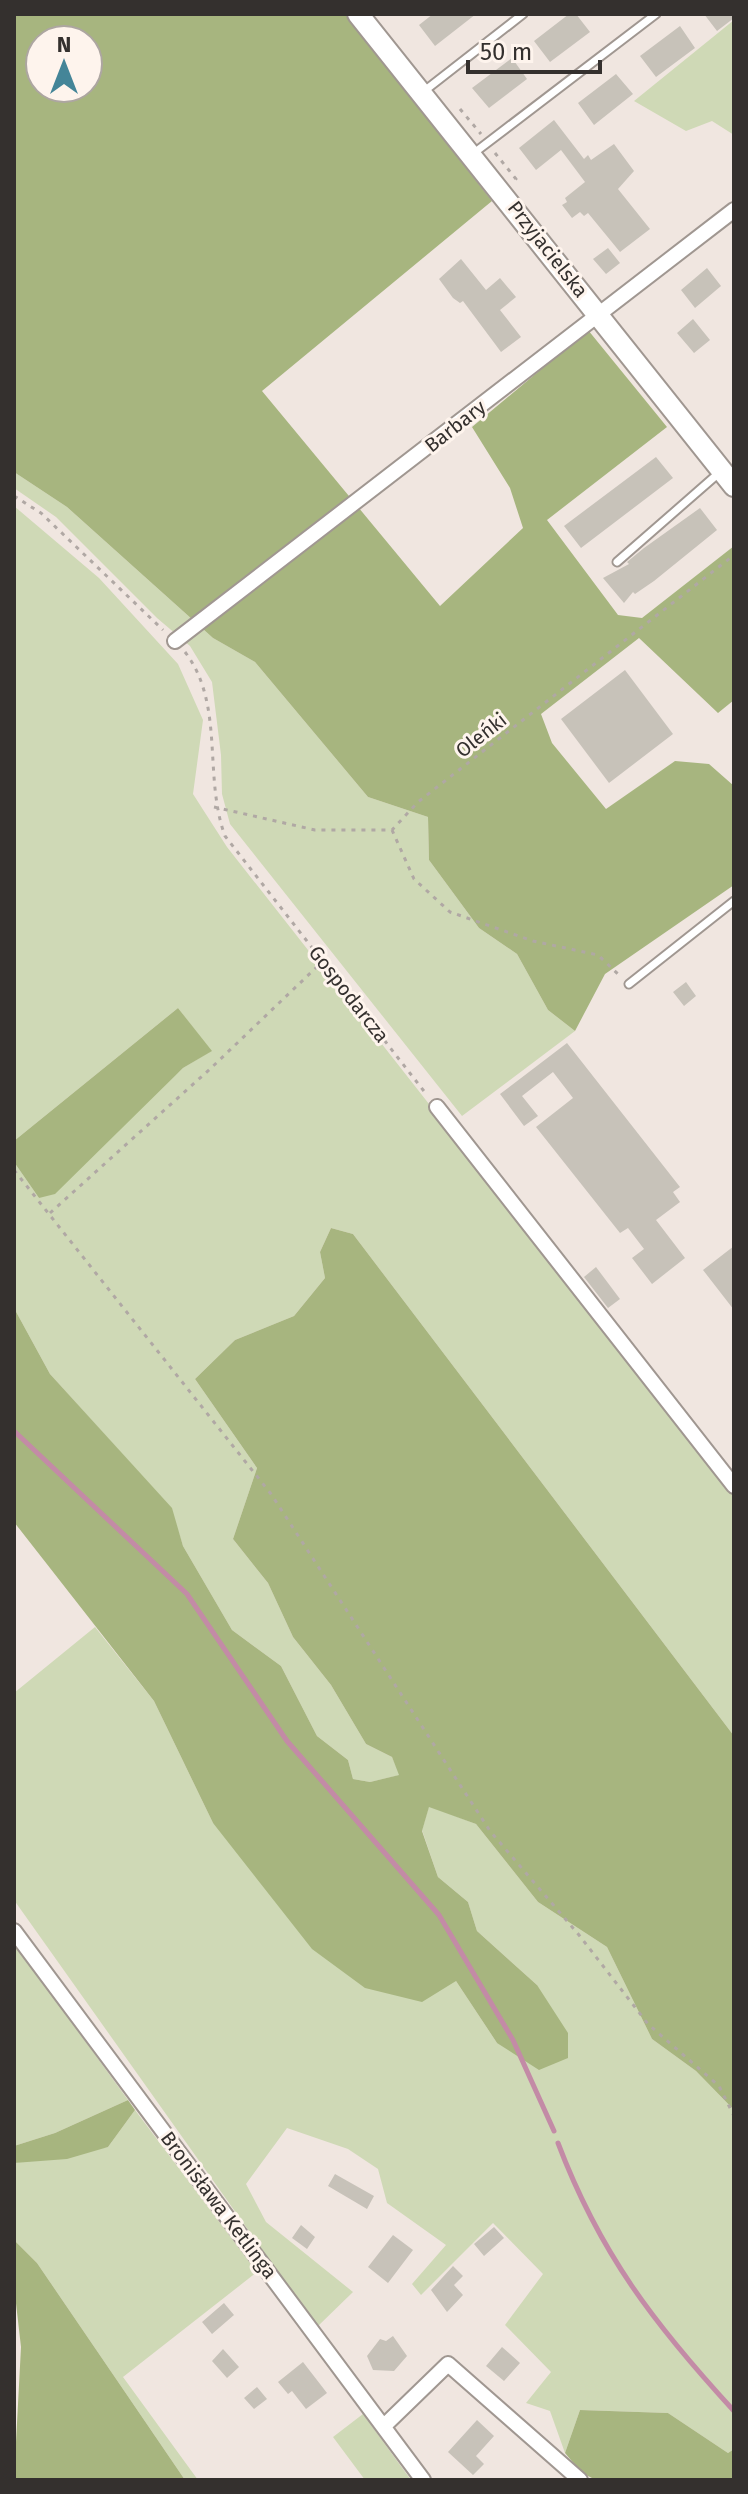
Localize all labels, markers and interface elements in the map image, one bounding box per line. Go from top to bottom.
north arrow [24,24,104,104]
scale bar [468,24,600,74]
text: N [57,31,71,58]
text: 50 m [480,38,532,66]
street label: Przyjacielska [503,196,593,302]
street label: Barbary [420,395,490,457]
street label: Oleńki [451,708,511,762]
street label: Gospodarcza [304,941,394,1047]
street label: Bronisława Ketlinga [156,2127,282,2283]

